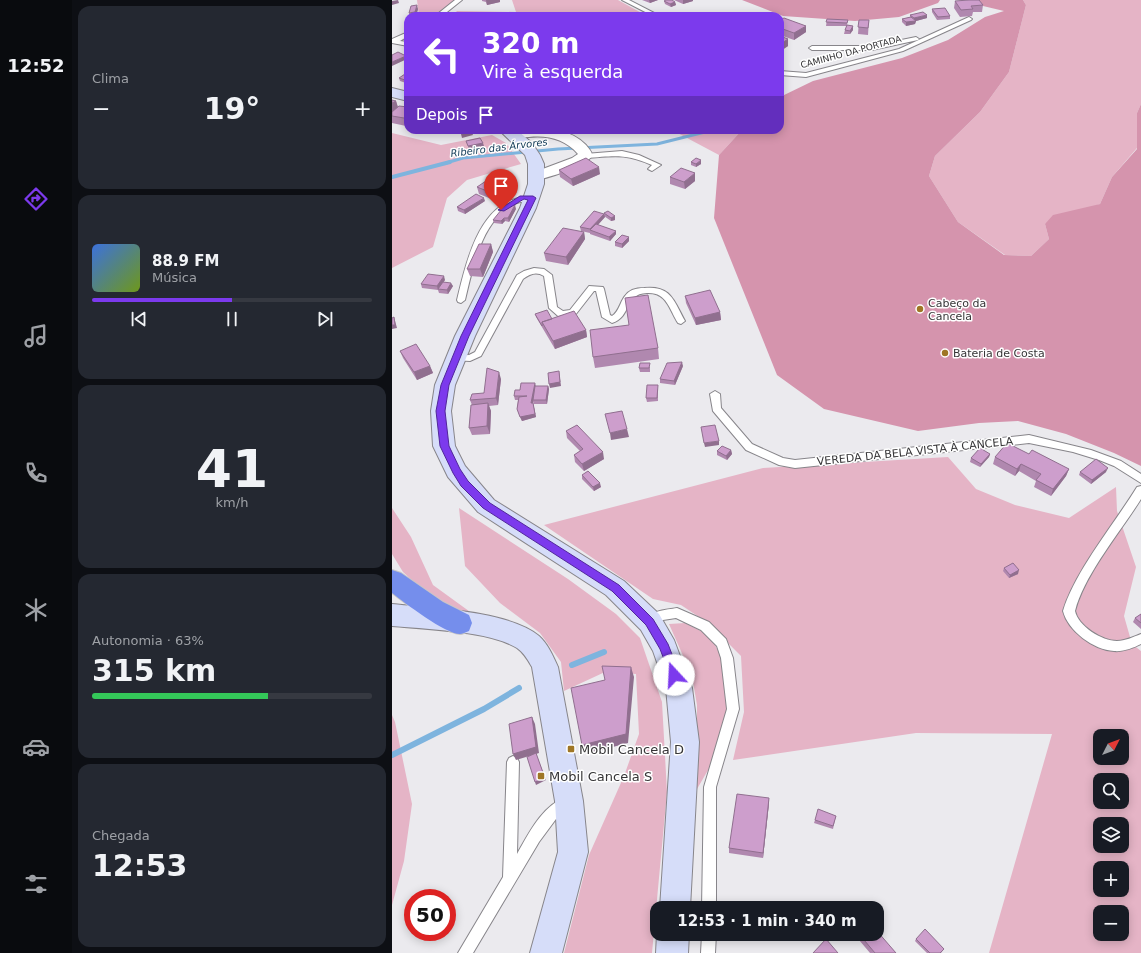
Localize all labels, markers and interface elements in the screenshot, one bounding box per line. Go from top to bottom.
text: 320 m [482,27,579,60]
icon: left [416,28,468,80]
street label: CAMINHO DA PORTADA [799,33,903,70]
text: 12:52 [7,55,65,76]
text: Vire à esquerda [482,61,623,82]
text: Clima [92,71,129,86]
text: 19° [204,91,260,126]
text: − [92,96,110,121]
text: + [354,96,372,121]
icon: arrive [475,104,497,126]
text: Depois [416,106,467,124]
water label: Ribeiro das Árvores [450,135,548,159]
pin [484,169,518,210]
icon: arrive [490,175,512,197]
icon: directions [22,185,50,213]
text: 88.9 FM [152,252,219,270]
text: Música [152,270,197,285]
place label: Cabeço da Cancela [928,297,986,323]
marker: Cabeço da Cancela [915,304,925,314]
icon: previous [128,308,150,330]
icon: pause [221,308,243,330]
icon: next [314,308,336,330]
icon: music [22,322,50,350]
place label: Bateria de Costa [953,347,1045,360]
marker: Bateria de Costa [940,348,950,358]
street label: VEREDA DA BELA VISTA À CANCELA [816,435,1014,468]
text: 41 [196,439,268,499]
icon: phone [22,459,50,487]
text: km/h [216,495,248,510]
icon: climate [22,596,50,624]
text: Autonomia · 63% [92,633,204,648]
text: 315 km [92,653,216,688]
position arrow [653,654,695,696]
north arrow [1093,729,1129,765]
map controls [1093,729,1129,941]
icon: car [22,733,50,761]
place label: Mobil Cancela D [579,742,684,757]
marker: Mobil Cancela D [566,744,576,754]
place label: Mobil Cancela S [549,769,652,784]
marker: Mobil Cancela S [536,771,546,781]
button: search [1093,773,1129,809]
button: layers [1093,817,1129,853]
text: Chegada [92,828,150,843]
text: 12:53 [92,848,188,883]
button: + [1093,861,1129,897]
icon: filters [22,870,50,898]
speed limit sign: 50 [404,889,456,941]
button: − [1093,905,1129,941]
text: 12:53 · 1 min · 340 m [677,912,857,930]

